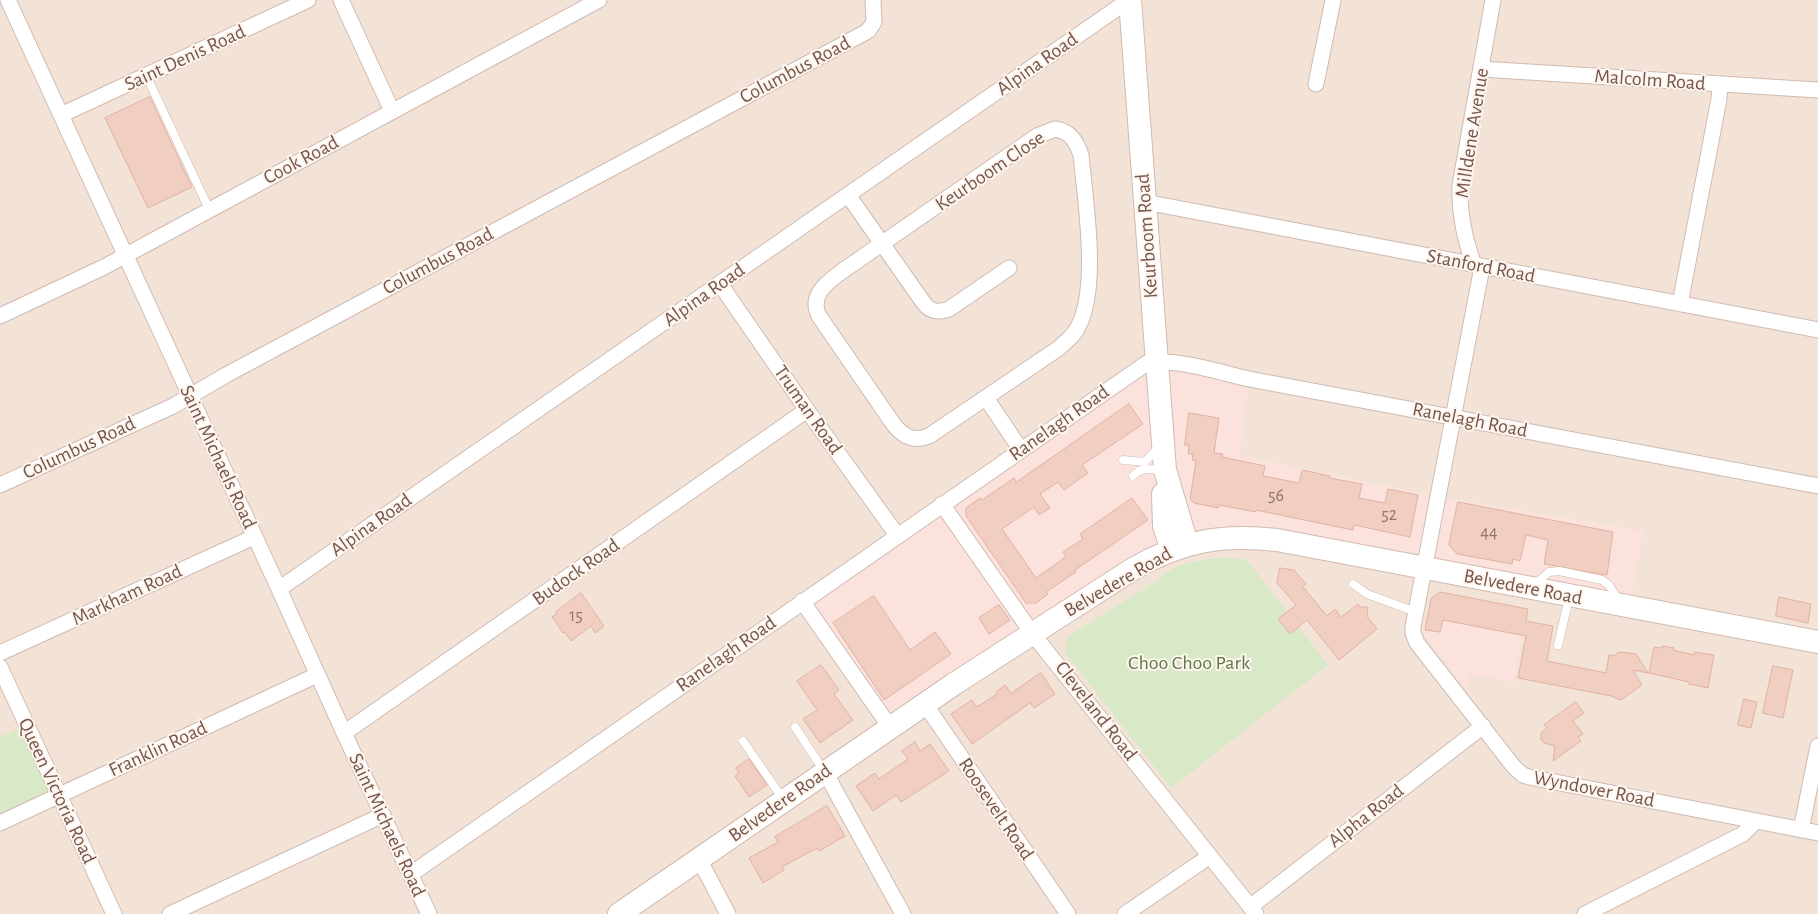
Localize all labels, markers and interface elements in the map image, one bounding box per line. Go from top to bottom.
street label: Saint Denis Road [121,19,249,97]
street label: Alpina Road [992,27,1082,101]
street label: Columbus Road [736,31,854,109]
street label: Malcolm Road [1594,64,1706,96]
street label: Milldene Avenue [1450,66,1494,200]
street label: Keurboom Close [931,126,1049,216]
street label: Cook Road [259,130,343,190]
street label: Keurboom Road [1131,173,1163,299]
street label: Columbus Road [379,222,497,300]
street label: Stanford Road [1425,244,1537,288]
street label: Alpina Road [659,258,749,332]
street label: Truman Road [769,361,847,459]
street label: Ranelagh Road [1004,380,1114,466]
street label: Saint Michaels Road [174,381,262,533]
street label: Ranelagh Road [1410,397,1530,443]
street label: Columbus Road [19,411,139,485]
house number: 56 [1268,485,1284,507]
street label: Alpina Road [326,488,416,562]
house number: 52 [1381,504,1397,526]
house number: 44 [1480,522,1498,544]
street label: Budock Road [528,533,624,611]
street label: Belvedere Road [1060,542,1176,622]
street label: Markham Road [68,559,186,631]
street label: Belvedere Road [1462,564,1584,610]
house number: 15 [569,605,583,627]
street label: Ranelagh Road [671,611,781,697]
park label: Choo Choo Park [1128,651,1250,675]
street label: Cleveland Road [1050,656,1142,766]
street label: Queen Victoria Road [13,714,101,868]
street label: Franklin Road [105,716,211,782]
street label: Saint Michaels Road [343,749,431,901]
street label: Roosevelt Road [953,753,1039,865]
street label: Belvedere Road [724,759,836,847]
street label: Wyndover Road [1531,765,1657,813]
street label: Alpha Road [1323,779,1409,853]

